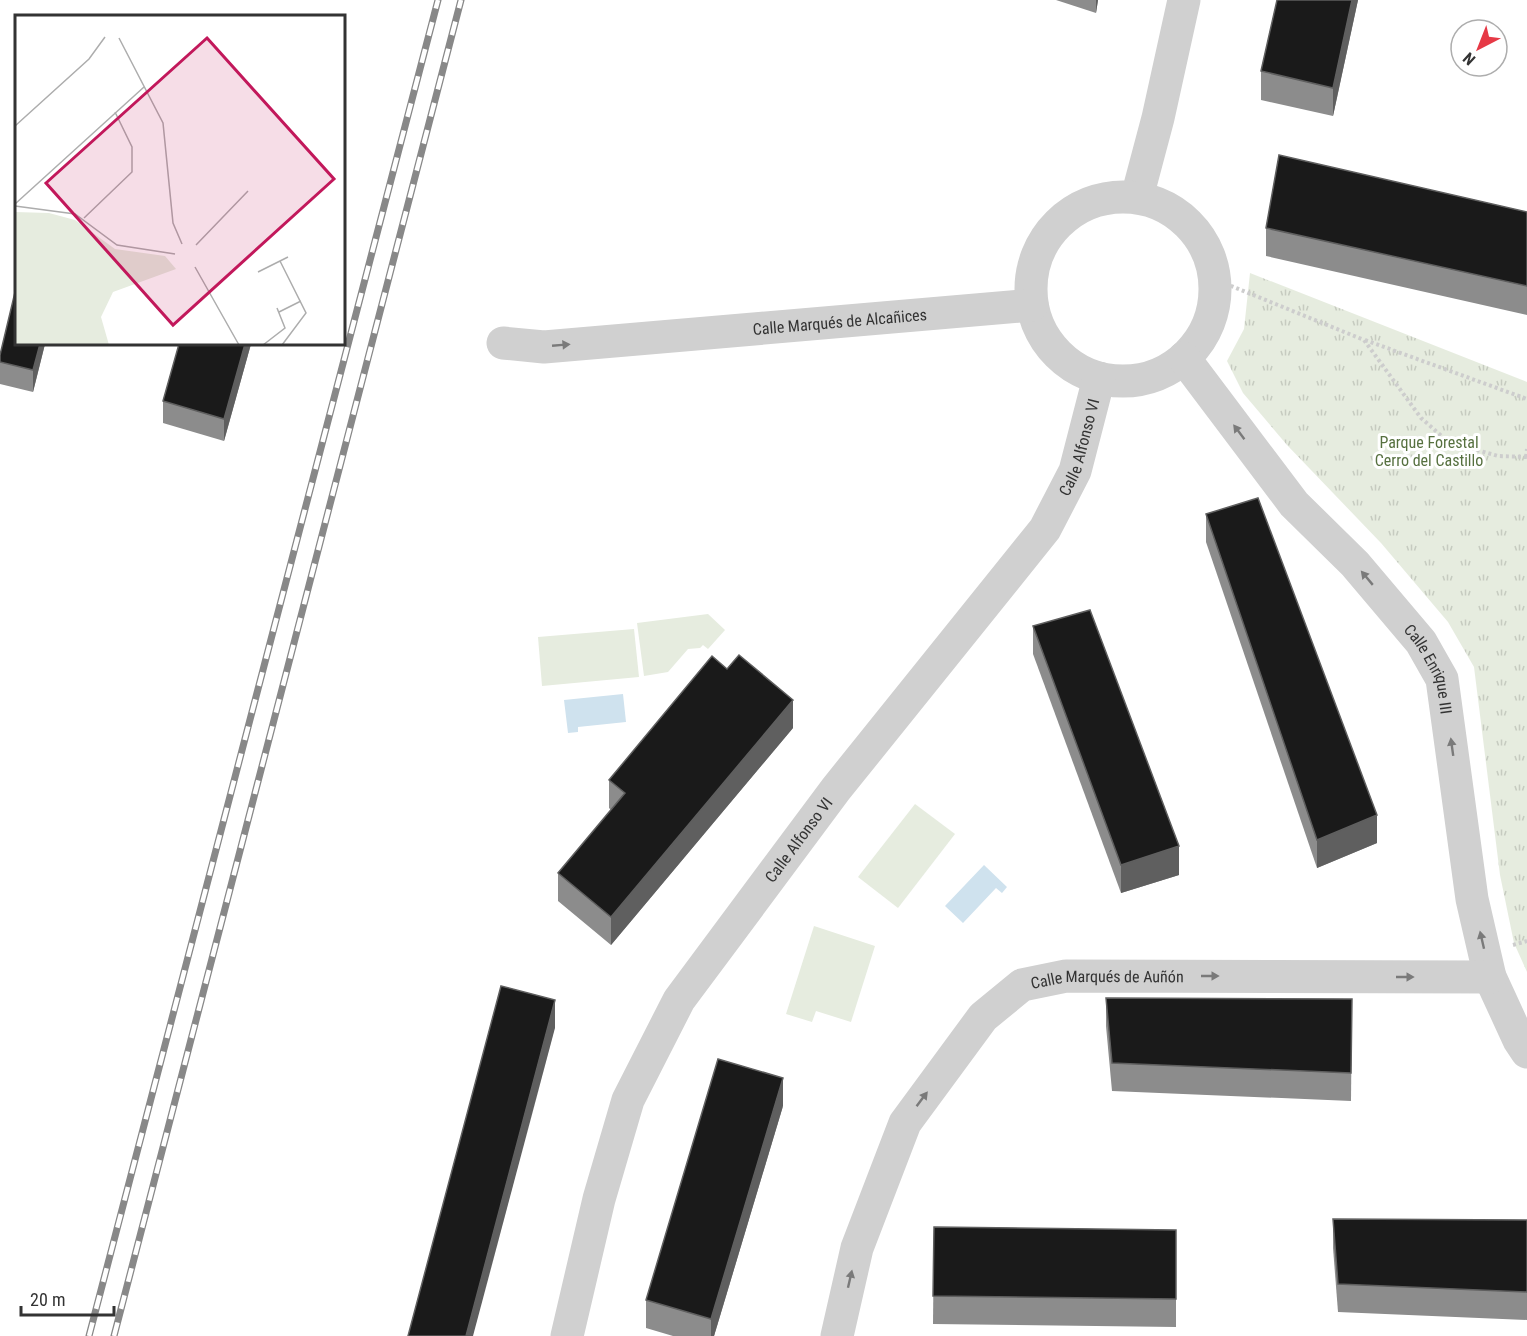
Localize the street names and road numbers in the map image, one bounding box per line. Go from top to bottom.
street label: Calle Marqués de Alcañices [752,305,928,339]
street label: Calle Alfonso VI [1055,397,1103,499]
street label: Calle Enrique III [1400,620,1456,715]
street label: Calle Alfonso VI [761,794,836,886]
street label: Calle Marqués de Auñón [1029,967,1184,993]

